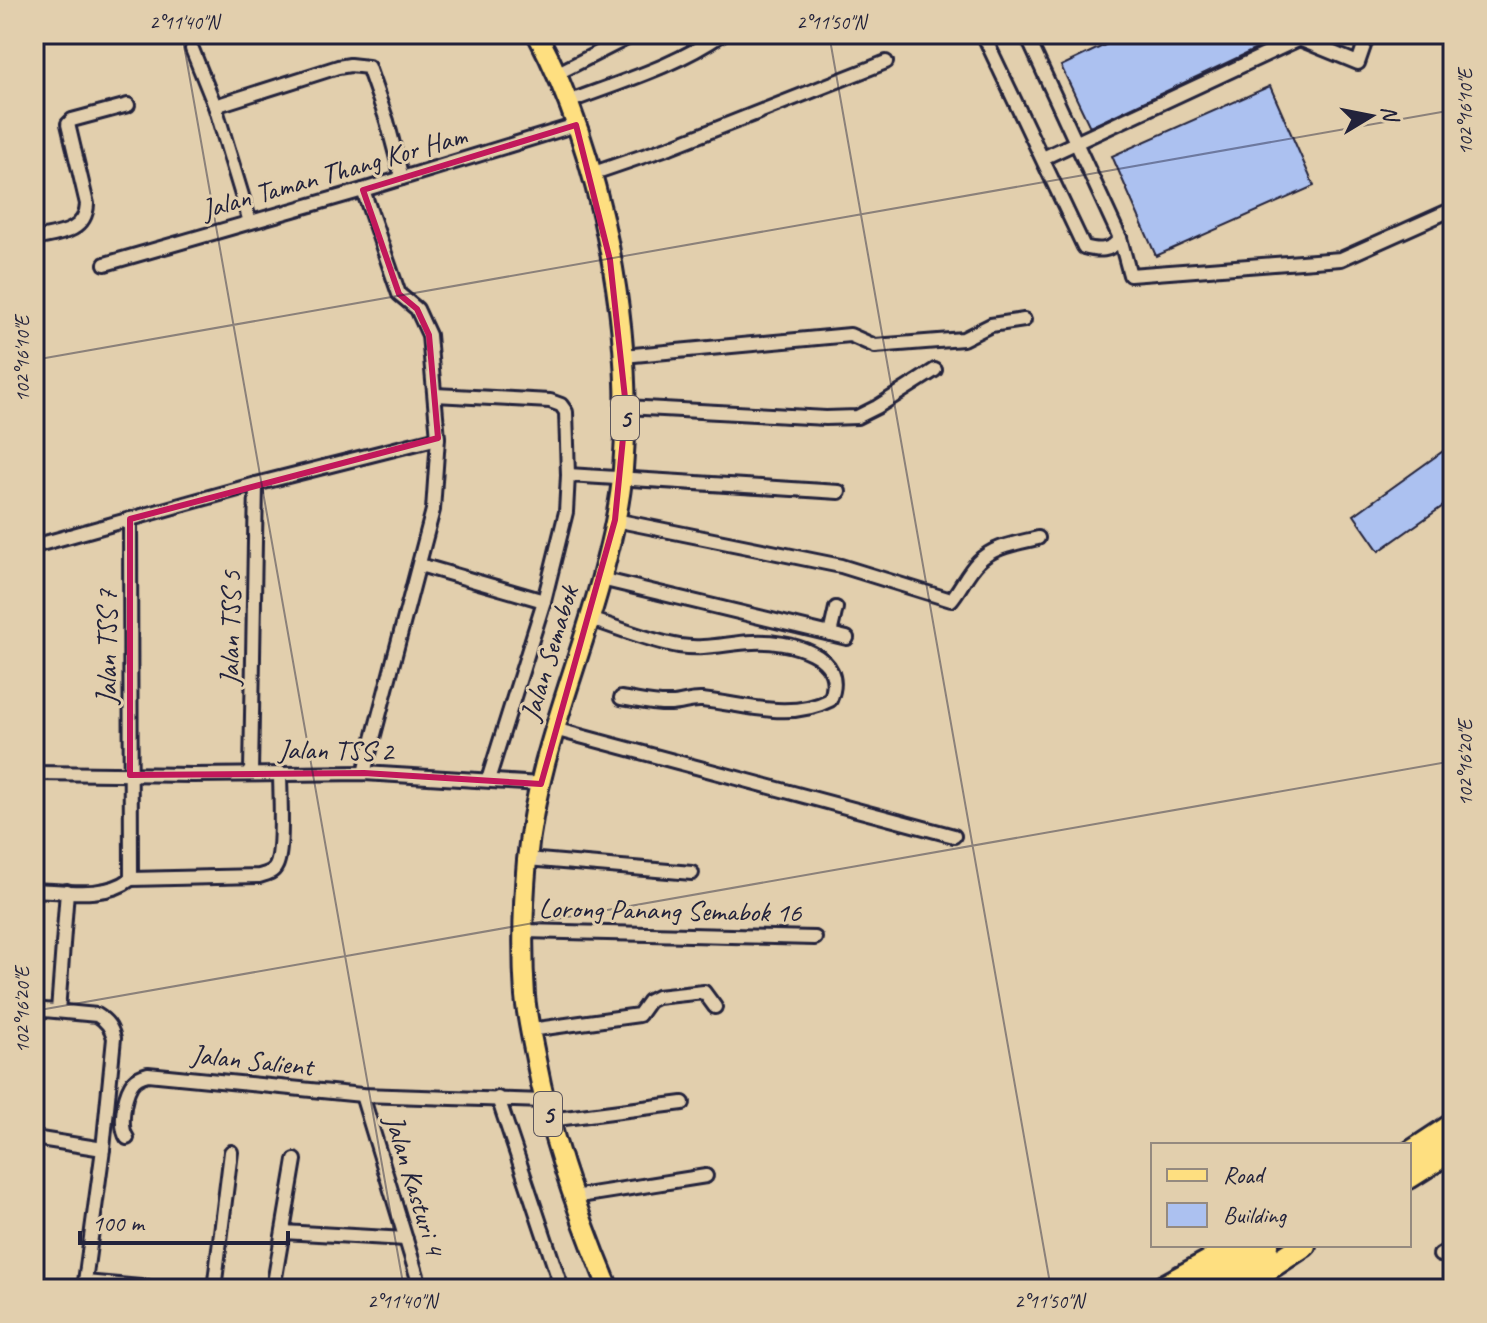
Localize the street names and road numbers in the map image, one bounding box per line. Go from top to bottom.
street label: Jalan Taman Thang Kor Ham [196,117,472,227]
road number: 5 [611,396,639,440]
street label: Jalan TSS 5 [211,569,249,688]
street label: Jalan Semabok [511,580,587,726]
street label: Jalan TSS 7 [89,588,124,706]
street label: Jalan TSS 2 [276,731,396,769]
street label: Lorong Panang Semabok 16 [538,890,803,930]
street label: Jalan Salient [188,1036,317,1084]
road number: 5 [534,1092,562,1136]
street label: Jalan Kasturi 4 [377,1109,454,1261]

